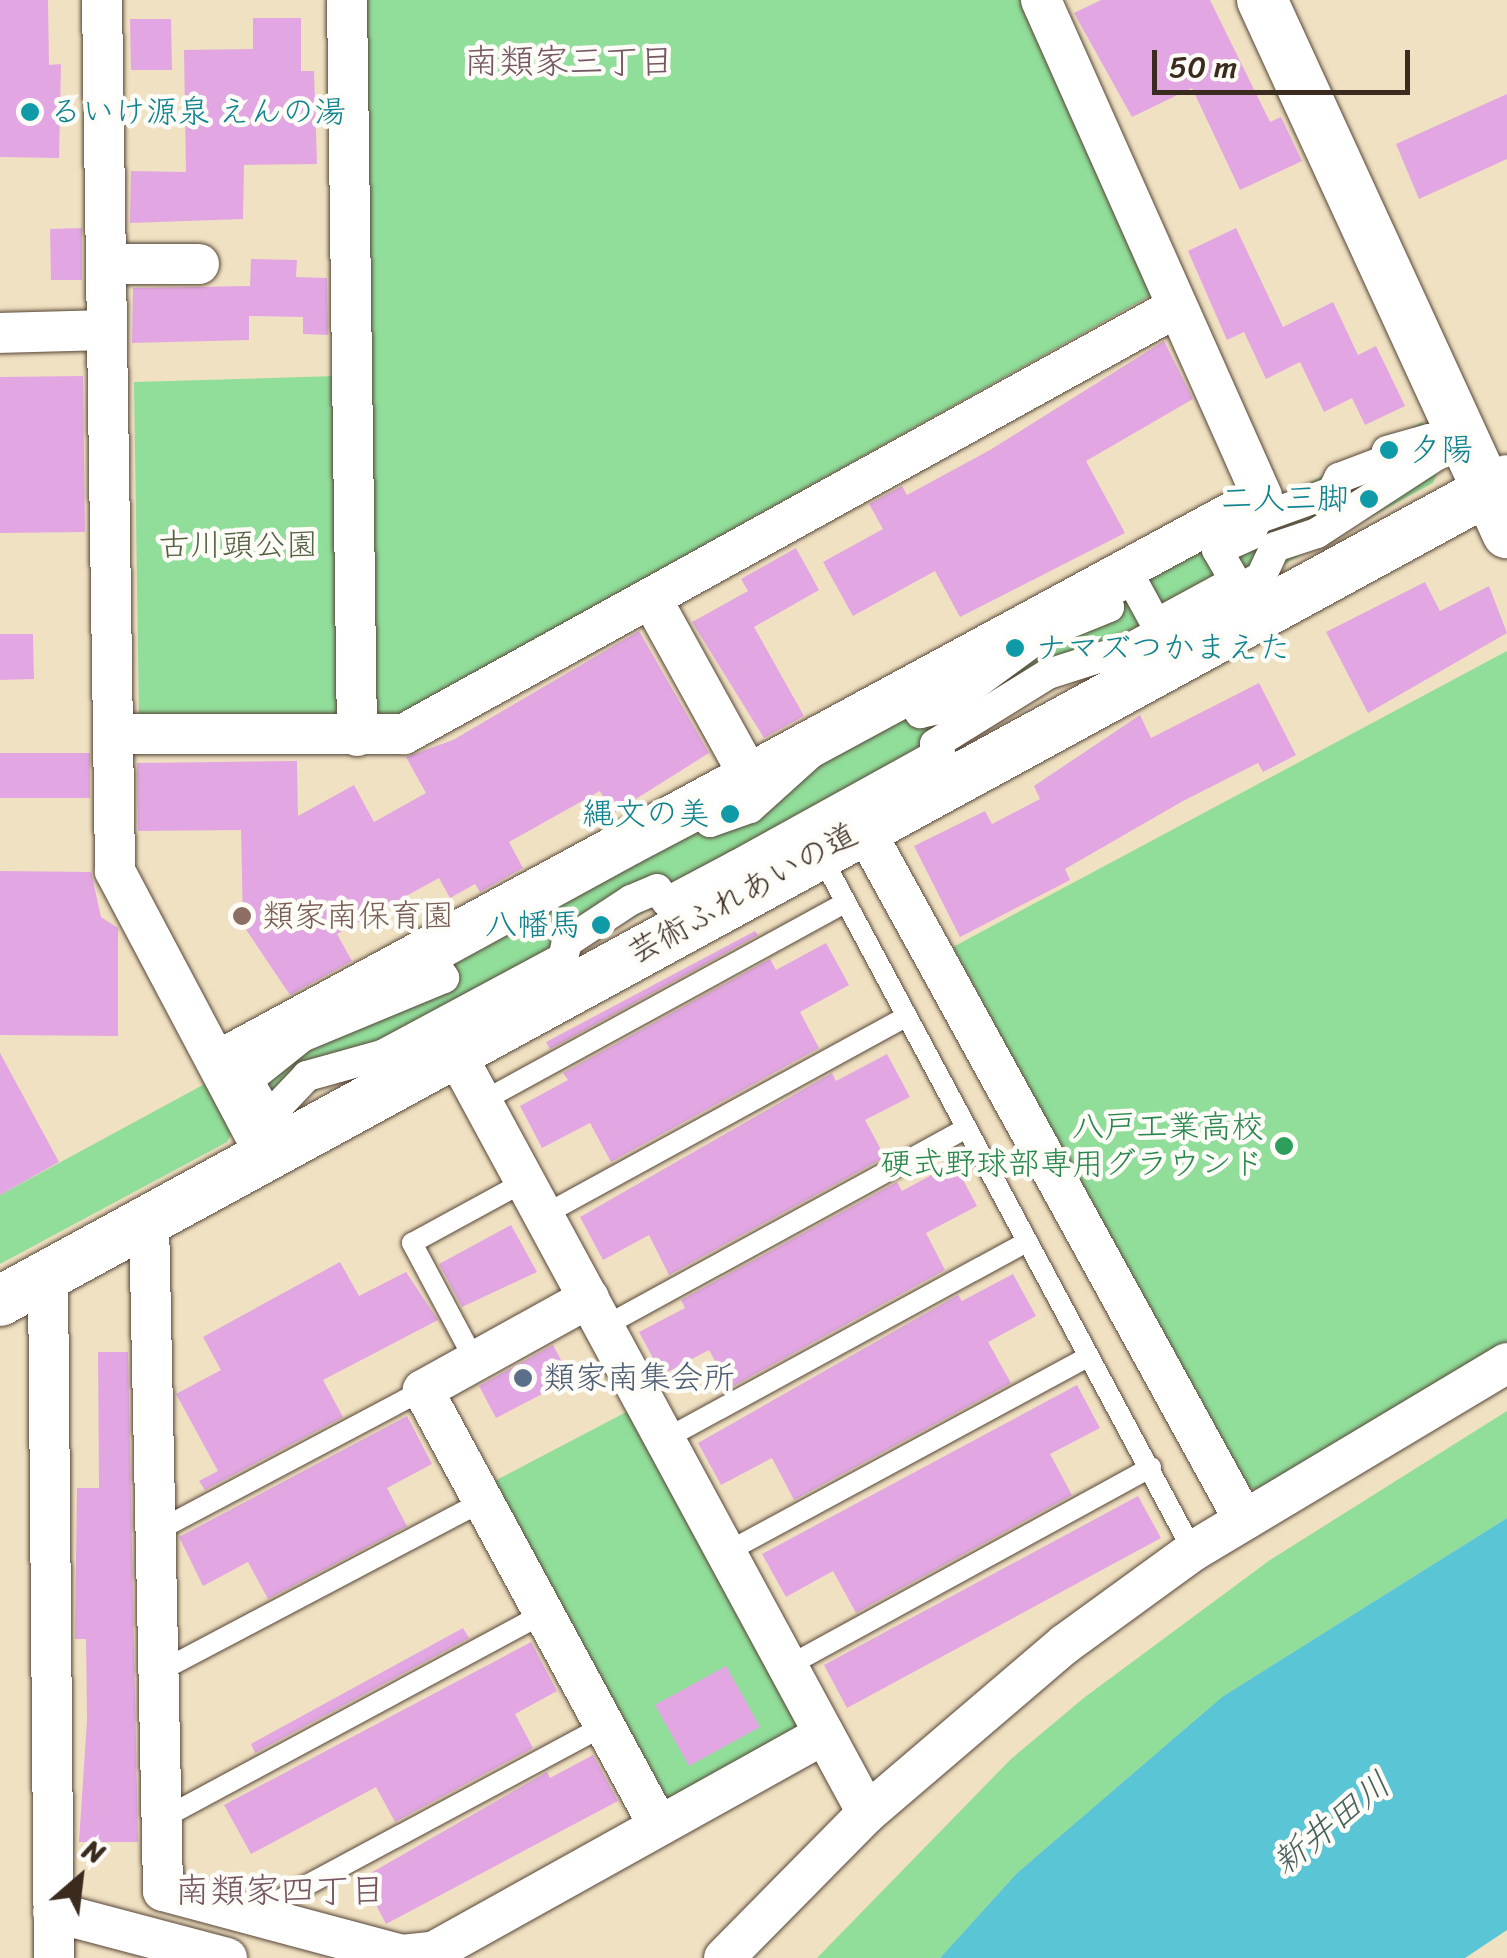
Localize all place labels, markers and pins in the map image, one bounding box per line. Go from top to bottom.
place label: るいけ源泉 えんの湯 [50,93,346,131]
marker: るいけ源泉 えんの湯 [19,101,41,123]
place label: 夕陽 [1409,431,1473,469]
marker: 夕陽 [1378,439,1400,461]
place label: 二人三脚 [1221,480,1349,518]
marker: 二人三脚 [1358,488,1380,510]
place label: ナマズつかまえた [1035,629,1291,667]
marker: ナマズつかまえた [1004,637,1026,659]
place label: 縄文の美 [582,795,710,833]
marker: 縄文の美 [719,803,741,825]
place label: 類家南保育園 [262,897,454,935]
marker: 類家南保育園 [231,905,253,927]
place label: 八幡馬 [485,906,581,944]
marker: 八幡馬 [590,914,612,936]
place label: 八戸工業高校 硬式野球部専用グラウンド [880,1109,1264,1184]
marker: 八戸工業高校 硬式野球部専用グラウンド [1273,1135,1295,1157]
place label: 類家南集会所 [543,1359,735,1397]
marker: 類家南集会所 [512,1367,534,1389]

